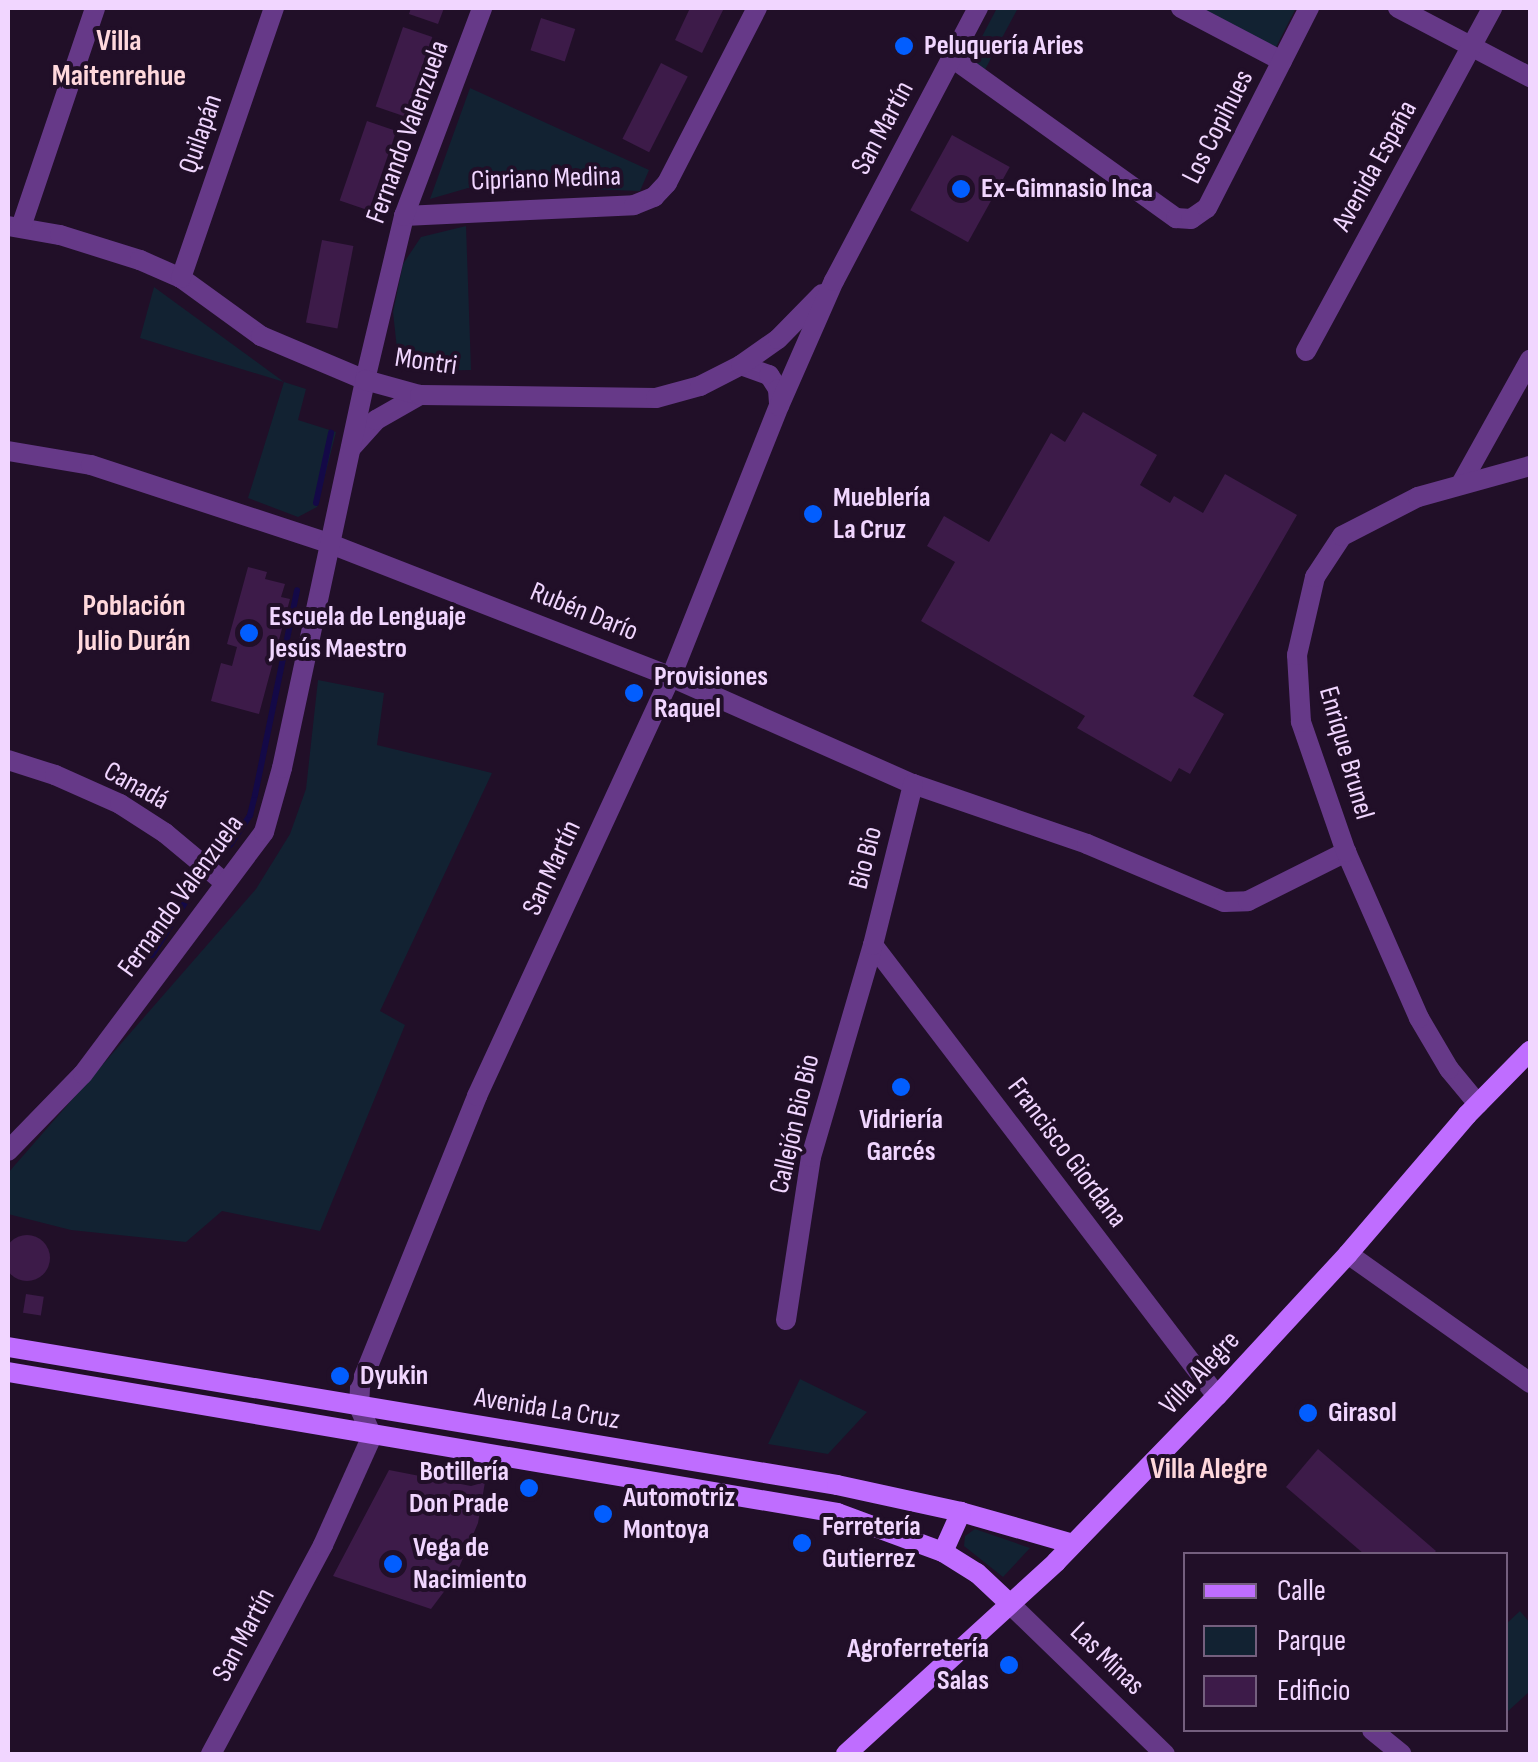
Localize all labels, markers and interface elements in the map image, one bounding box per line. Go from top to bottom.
district label: Villa Maitenrehue [52,23,186,94]
place label: Peluquería Aries [924,29,1084,63]
marker: Peluquería Aries [893,35,915,57]
street label: Fernando Valenzuela [359,36,457,228]
street label: Los Copihues [1175,65,1261,189]
street label: San Martín [845,76,921,180]
street label: Quilapán [172,90,230,178]
street label: Avenida España [1325,95,1425,237]
street label: Cipriano Medina [470,160,622,198]
place label: Ex-Gimnasio Inca [981,172,1153,206]
marker: Ex-Gimnasio Inca [950,178,972,200]
street label: Montri [393,341,459,383]
place label: Mueblería La Cruz [833,481,930,547]
marker: Mueblería La Cruz [802,503,824,525]
street label: Rubén Darío [525,575,643,649]
district label: Población Julio Durán [77,588,191,658]
place label: Escuela de Lenguaje Jesús Maestro [269,600,466,666]
marker: Escuela de Lenguaje Jesús Maestro [238,622,260,644]
place label: Provisiones Raquel [654,660,768,726]
marker: Provisiones Raquel [623,682,645,704]
street label: Enrique Brunel [1311,683,1381,823]
street label: Canadá [98,755,174,817]
street label: Fernando Valenzuela [111,808,251,984]
street label: San Martín [515,815,589,921]
street label: Bio Bio [842,823,890,893]
street label: Callejón Bio Bio [763,1051,827,1197]
street label: Francisco Giordana [1000,1072,1134,1234]
marker: Vidriería Garcés [890,1076,912,1098]
place label: Vidriería Garcés [859,1103,943,1169]
street label: Villa Alegre [1153,1324,1247,1422]
place label: Dyukin [360,1359,428,1393]
marker: Dyukin [329,1365,351,1387]
street label: Avenida La Cruz [472,1381,622,1437]
place label: Girasol [1328,1396,1397,1430]
marker: Girasol [1297,1402,1319,1424]
district label: Villa Alegre [1150,1451,1268,1487]
place label: Botillería Don Prade [409,1455,509,1521]
marker: Botillería Don Prade [518,1477,540,1499]
place label: Automotriz Montoya [623,1481,735,1547]
marker: Automotriz Montoya [592,1503,614,1525]
place label: Ferretería Gutierrez [822,1510,921,1576]
place label: Vega de Nacimiento [413,1531,527,1597]
marker: Ferretería Gutierrez [791,1532,813,1554]
legend [1183,1552,1508,1732]
marker: Vega de Nacimiento [382,1553,404,1575]
text: Calle [1277,1573,1326,1609]
street label: San Martín [206,1583,282,1687]
street label: Las Minas [1063,1616,1151,1702]
text: Parque [1277,1623,1346,1659]
place label: Agroferretería Salas [847,1632,989,1698]
marker: Agroferretería Salas [998,1654,1020,1676]
text: Edificio [1277,1673,1350,1709]

